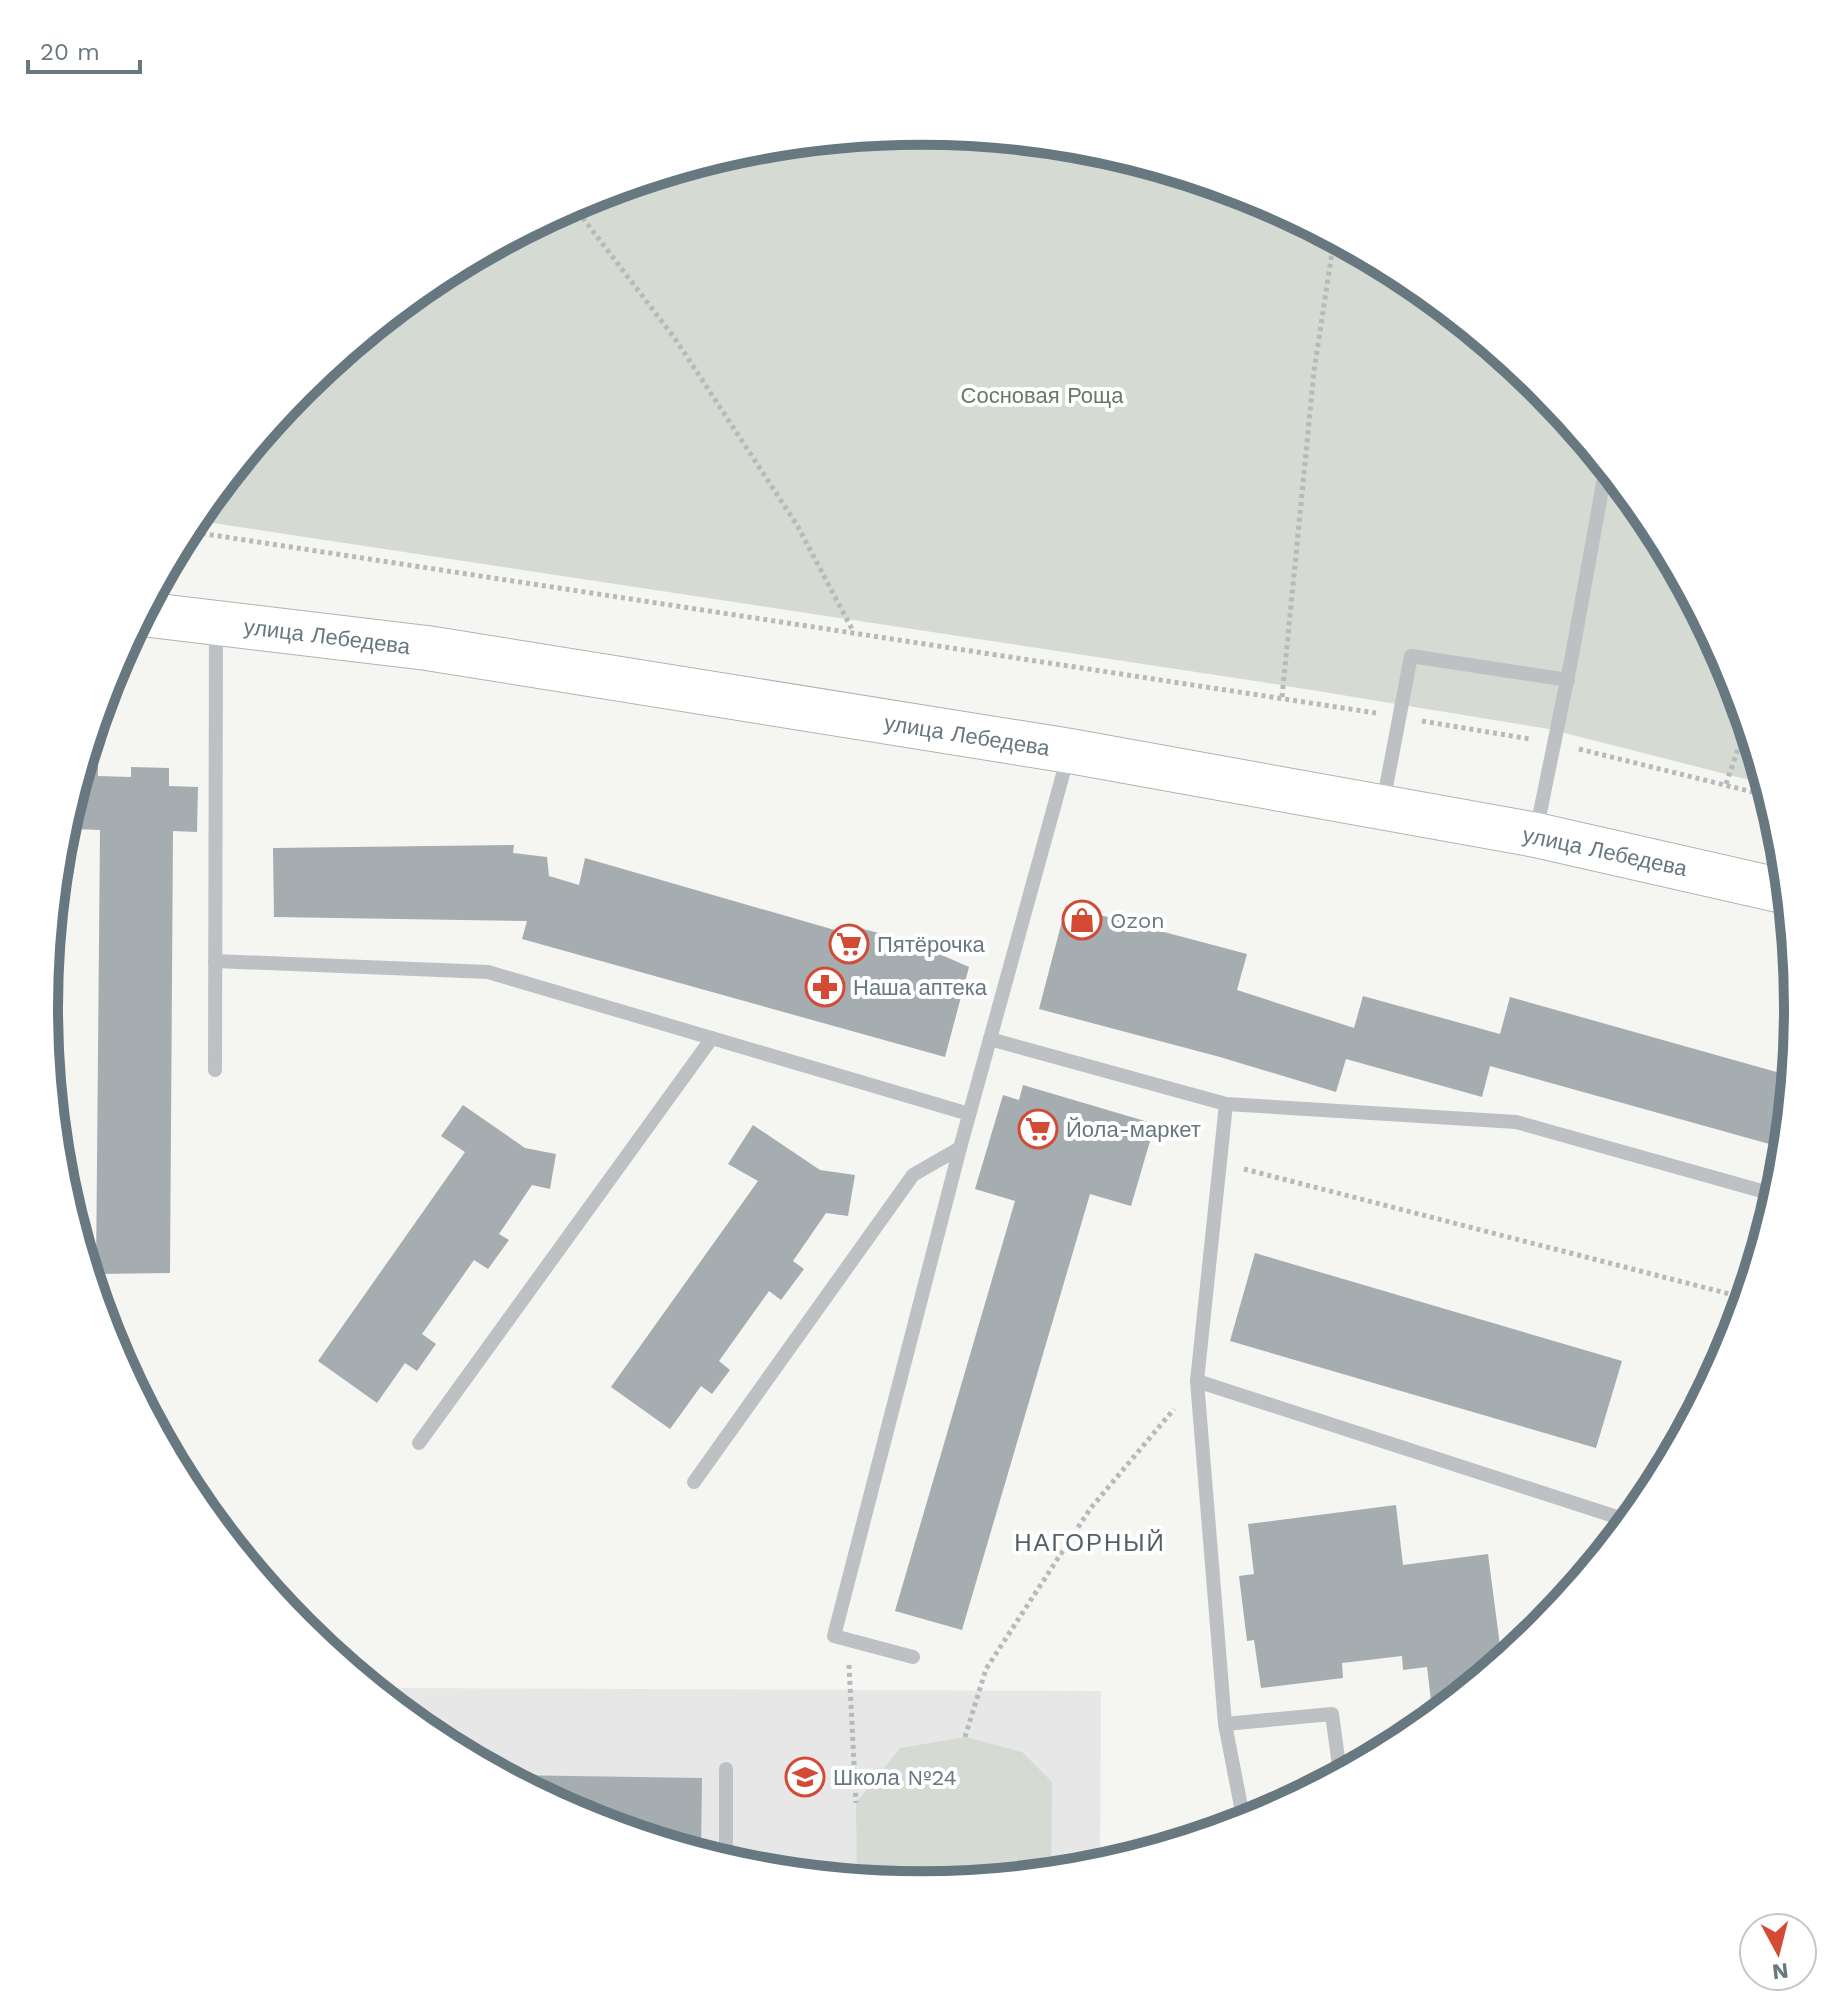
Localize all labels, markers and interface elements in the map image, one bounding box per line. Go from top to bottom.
scale bar [28,24,140,74]
text: 20 m [40,38,100,66]
park label: Сосновая Роща [961,383,1124,408]
street label: улица Лебедева [242,614,412,659]
street label: улица Лебедева [882,710,1052,761]
street label: улица Лебедева [1520,822,1690,881]
shop icon: Ozon [1061,899,1103,941]
place label: Ozon [1110,908,1165,933]
supermarket icon: Пятёрочка [828,923,870,965]
place label: Пятёрочка [877,932,986,957]
pharmacy icon: Наша аптека [804,966,846,1008]
place label: Наша аптека [853,975,988,1000]
supermarket icon: Йола-маркет [1017,1108,1059,1150]
place label: Йола-маркет [1066,1117,1201,1142]
district label: НАГОРНЫЙ [1014,1529,1166,1557]
school or university icon: Школа №24 [784,1756,826,1798]
place label: Школа №24 [833,1765,957,1790]
north arrow [1738,1912,1818,1992]
text: N [1771,1958,1790,1985]

